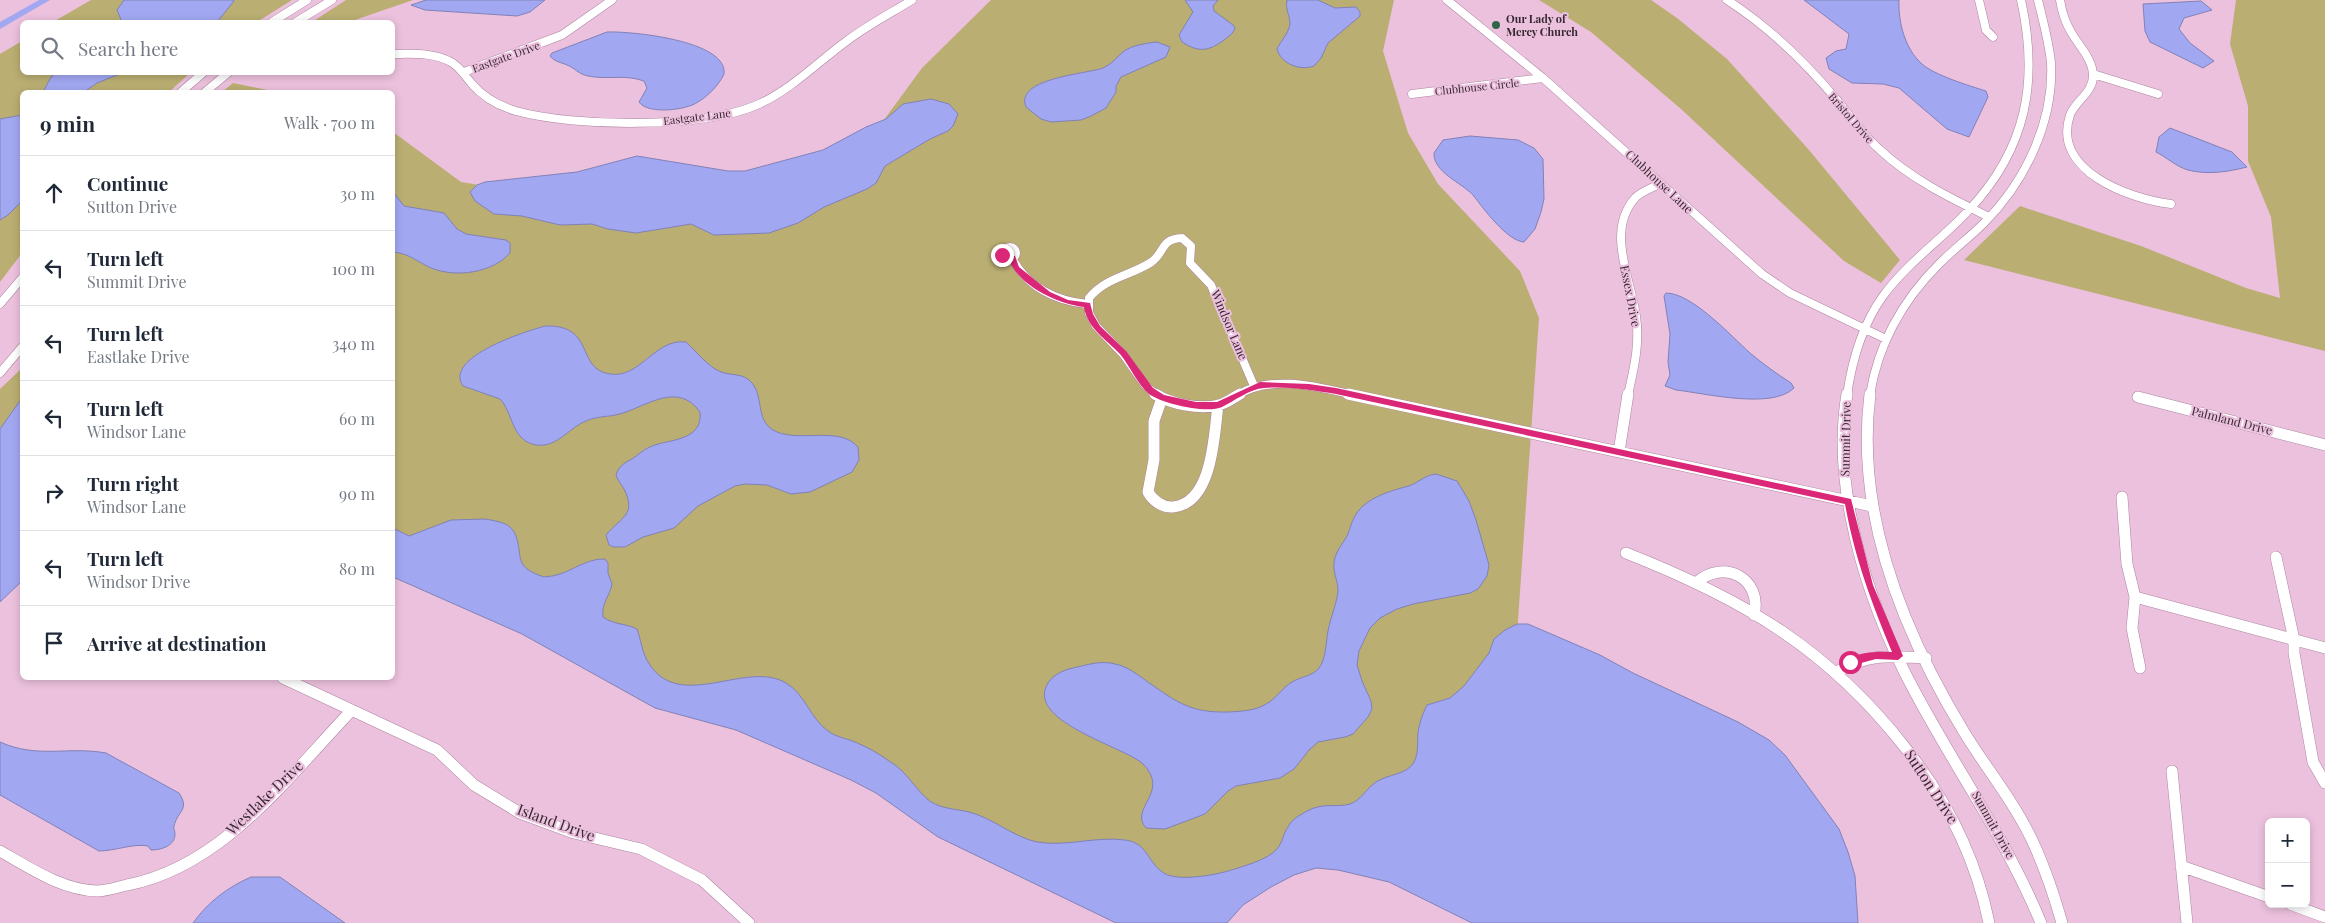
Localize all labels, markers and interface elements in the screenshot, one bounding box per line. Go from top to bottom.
place label: Our Lady of Mercy Church [1506,11,1578,39]
marker: Our Lady of Mercy Church [1490,19,1502,31]
search box [20,20,395,75]
icon: search [38,34,66,62]
text: Search here [78,35,178,61]
street label: Eastgate Drive [470,37,542,76]
street label: Clubhouse Circle [1434,75,1520,98]
street label: Bristol Drive [1825,89,1878,146]
street label: Eastgate Lane [662,105,732,128]
text: 9 min [40,109,95,137]
text: Walk · 700 m [284,112,375,133]
street label: Clubhouse Lane [1623,146,1697,217]
text: Continue [87,170,168,196]
icon: ahead [40,179,68,207]
text: 30 m [340,183,375,204]
text: Sutton Drive [87,196,177,217]
route end [991,244,1014,267]
text: Turn left [87,245,164,271]
icon: left [40,254,68,282]
text: 100 m [332,258,375,279]
street label: Essex Drive [1617,264,1645,328]
text: Summit Drive [87,271,187,292]
street label: Windsor Lane [1208,286,1252,362]
text: Turn left [87,320,164,346]
icon: left [40,329,68,357]
text: 340 m [332,333,375,354]
text: Eastlake Drive [87,346,190,367]
text: Turn left [87,395,164,421]
street label: Summit Drive [1836,402,1854,476]
street label: Palmland Drive [2190,402,2274,438]
icon: left [40,404,68,432]
text: 60 m [339,408,375,429]
text: Windsor Lane [87,421,186,442]
text: Turn right [87,470,179,496]
icon: right [40,479,68,507]
text: 90 m [339,483,375,504]
text: Windsor Lane [87,496,186,517]
text: Turn left [87,545,164,571]
icon: left [40,554,68,582]
text: 80 m [339,558,375,579]
text: Windsor Drive [87,571,190,592]
icon: arrive [40,629,68,657]
text: Arrive at destination [87,630,267,656]
route start [1839,651,1862,674]
street label: Sutton Drive [1900,746,1963,827]
street label: Westlake Drive [221,755,307,840]
street label: Summit Drive [1969,788,2019,861]
street label: Island Drive [515,799,598,845]
map controls [2265,818,2310,908]
button: + [2265,818,2310,863]
button: − [2265,863,2310,908]

